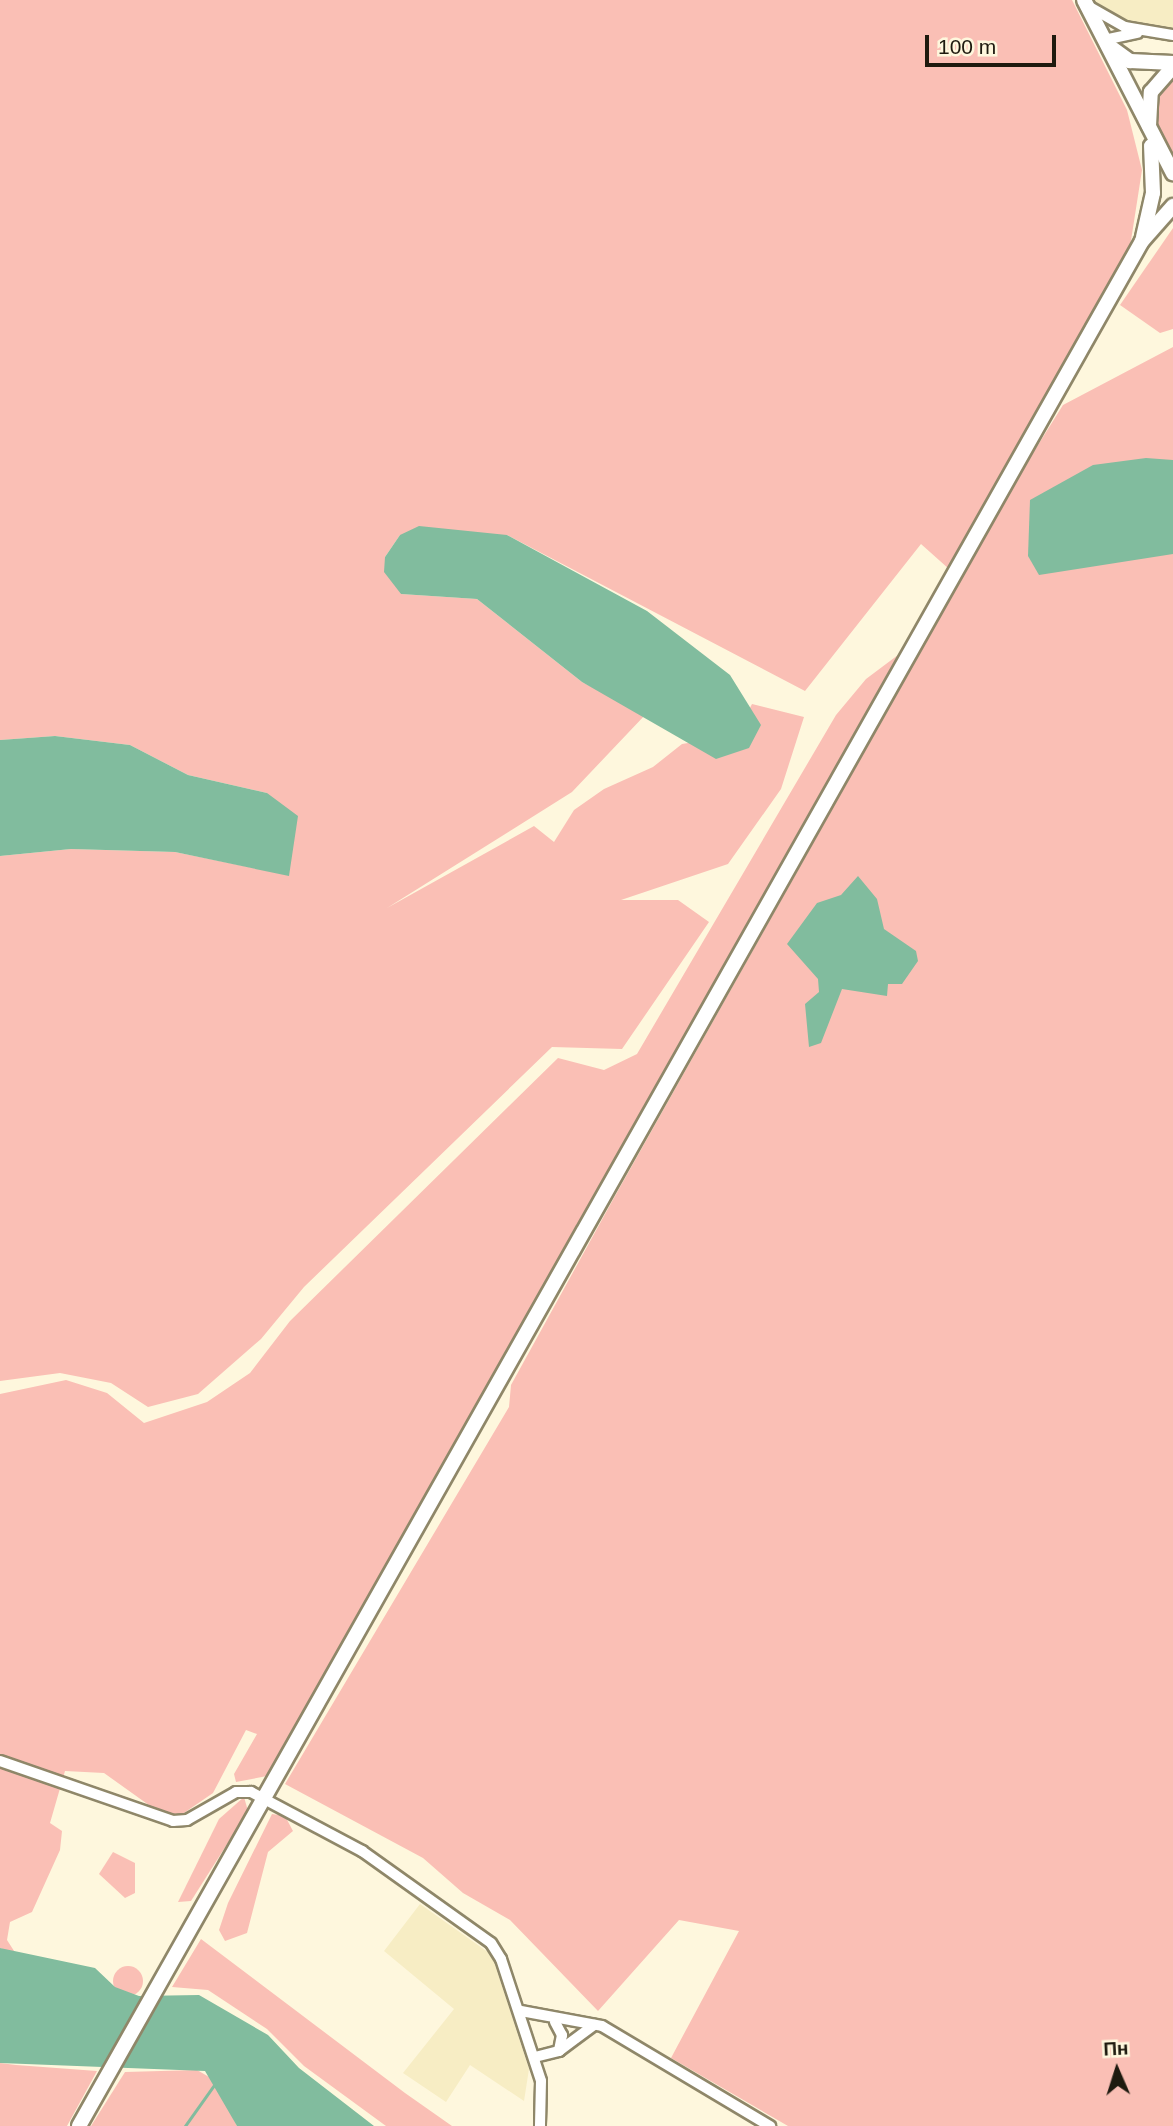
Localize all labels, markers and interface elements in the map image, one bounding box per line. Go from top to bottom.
scale bar [928,21,1059,65]
text: 100 m [938,35,996,58]
north arrow [1082,2035,1152,2105]
text: Пн [1103,2037,1129,2060]

